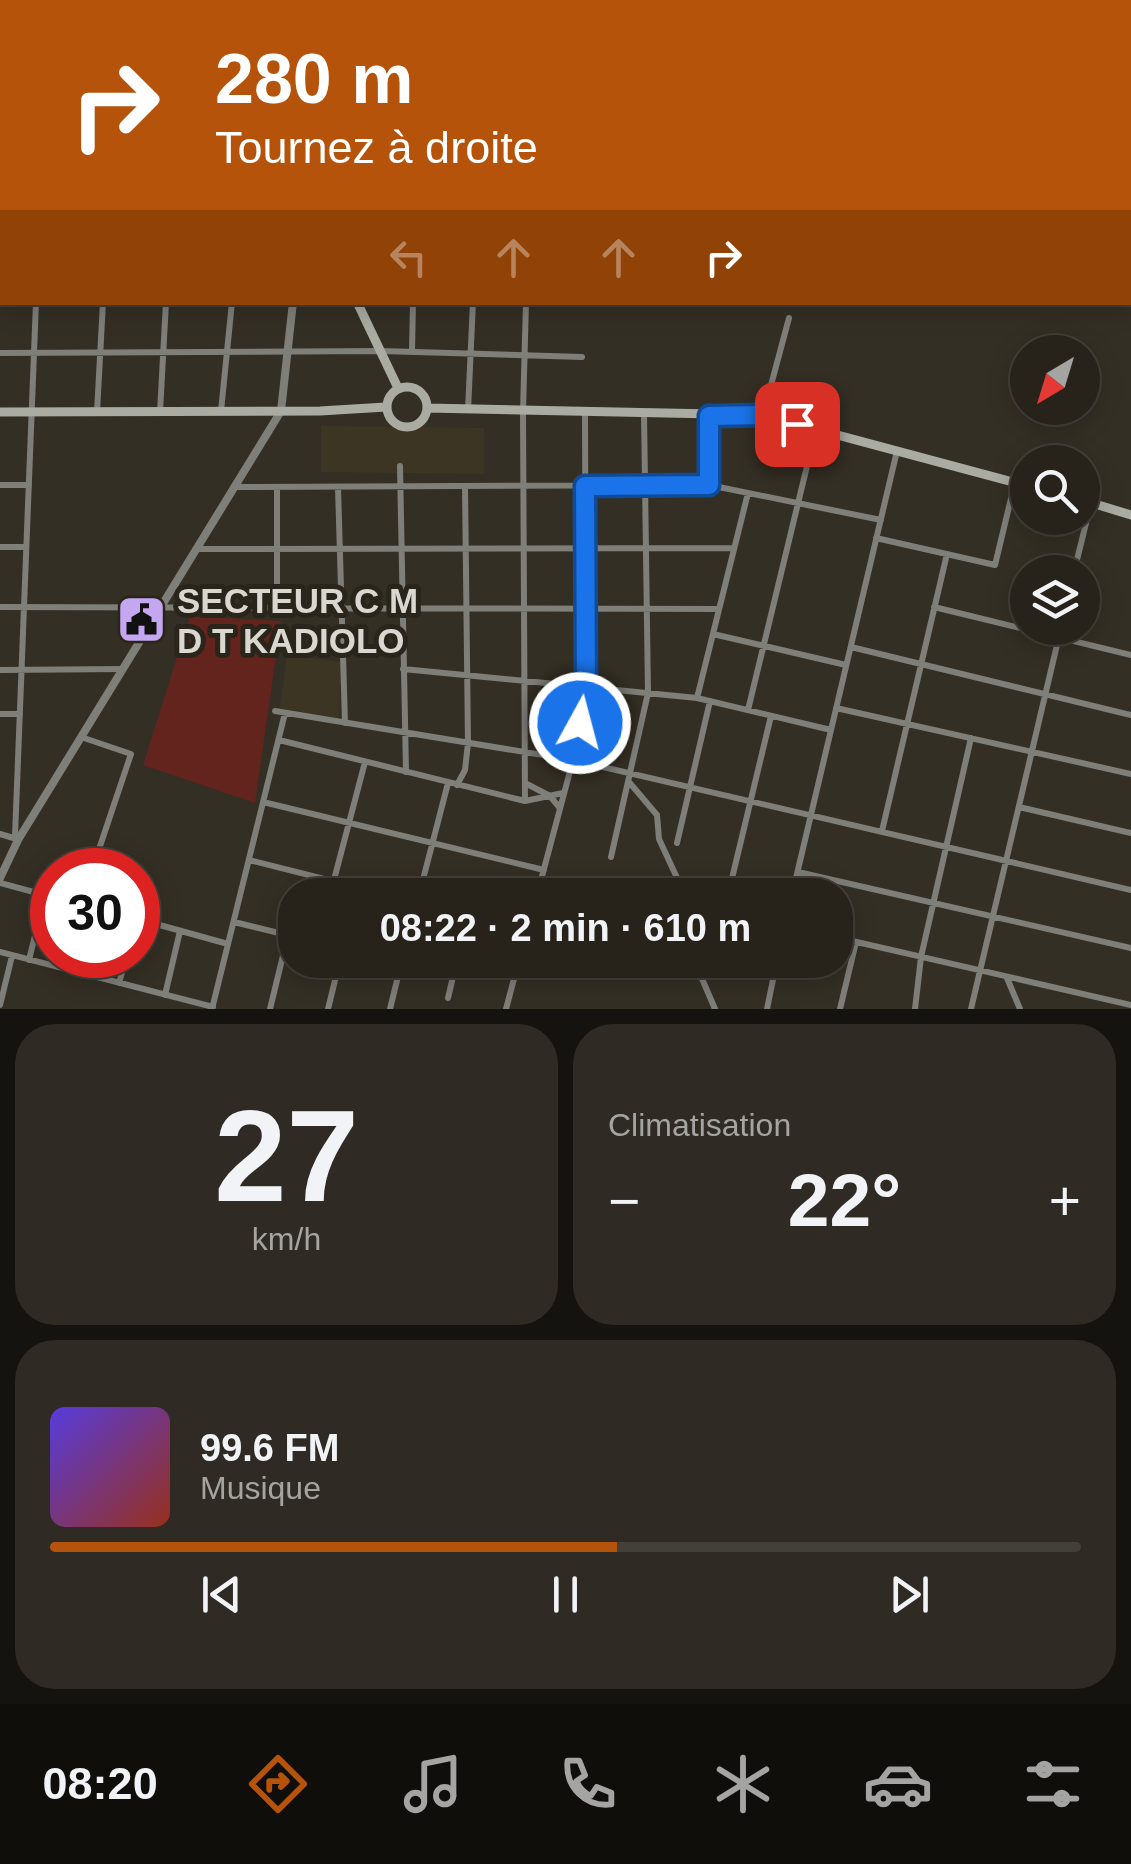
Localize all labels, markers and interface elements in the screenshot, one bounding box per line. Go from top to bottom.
icon: right [50,40,180,170]
text: 280 m [215,40,413,118]
text: Tournez à droite [215,122,538,173]
icon: left [381,230,436,285]
icon: ahead [486,230,541,285]
icon: ahead [591,230,646,285]
icon: right [696,230,751,285]
north arrow [1010,335,1100,425]
map controls [1010,335,1100,645]
pin [755,382,840,467]
icon: arrive [770,397,825,452]
button: search [1010,445,1100,535]
button: layers [1010,555,1100,645]
place label: SECTEUR C M D T KADIOLO [177,581,418,660]
public building icon: SECTEUR C M D T KADIOLO [116,594,168,646]
position arrow [528,671,632,775]
speed limit sign: 30 [30,848,160,978]
text: 08:22 · 2 min · 610 m [380,907,751,949]
text: 27 [214,1083,359,1229]
text: Climatisation [608,1107,791,1143]
text: 22° [788,1158,901,1242]
text: − [608,1170,640,1232]
text: + [1049,1170,1081,1232]
text: km/h [252,1221,321,1257]
text: 99.6 FM [200,1427,339,1469]
text: Musique [200,1470,321,1506]
icon: previous [194,1567,249,1622]
icon: pause [538,1567,593,1622]
icon: next [882,1567,937,1622]
icon: directions [243,1749,313,1819]
icon: music [398,1749,468,1819]
icon: phone [553,1749,623,1819]
icon: climate [708,1749,778,1819]
icon: car [863,1749,933,1819]
icon: filters [1018,1749,1088,1819]
text: 08:20 [43,1758,158,1809]

